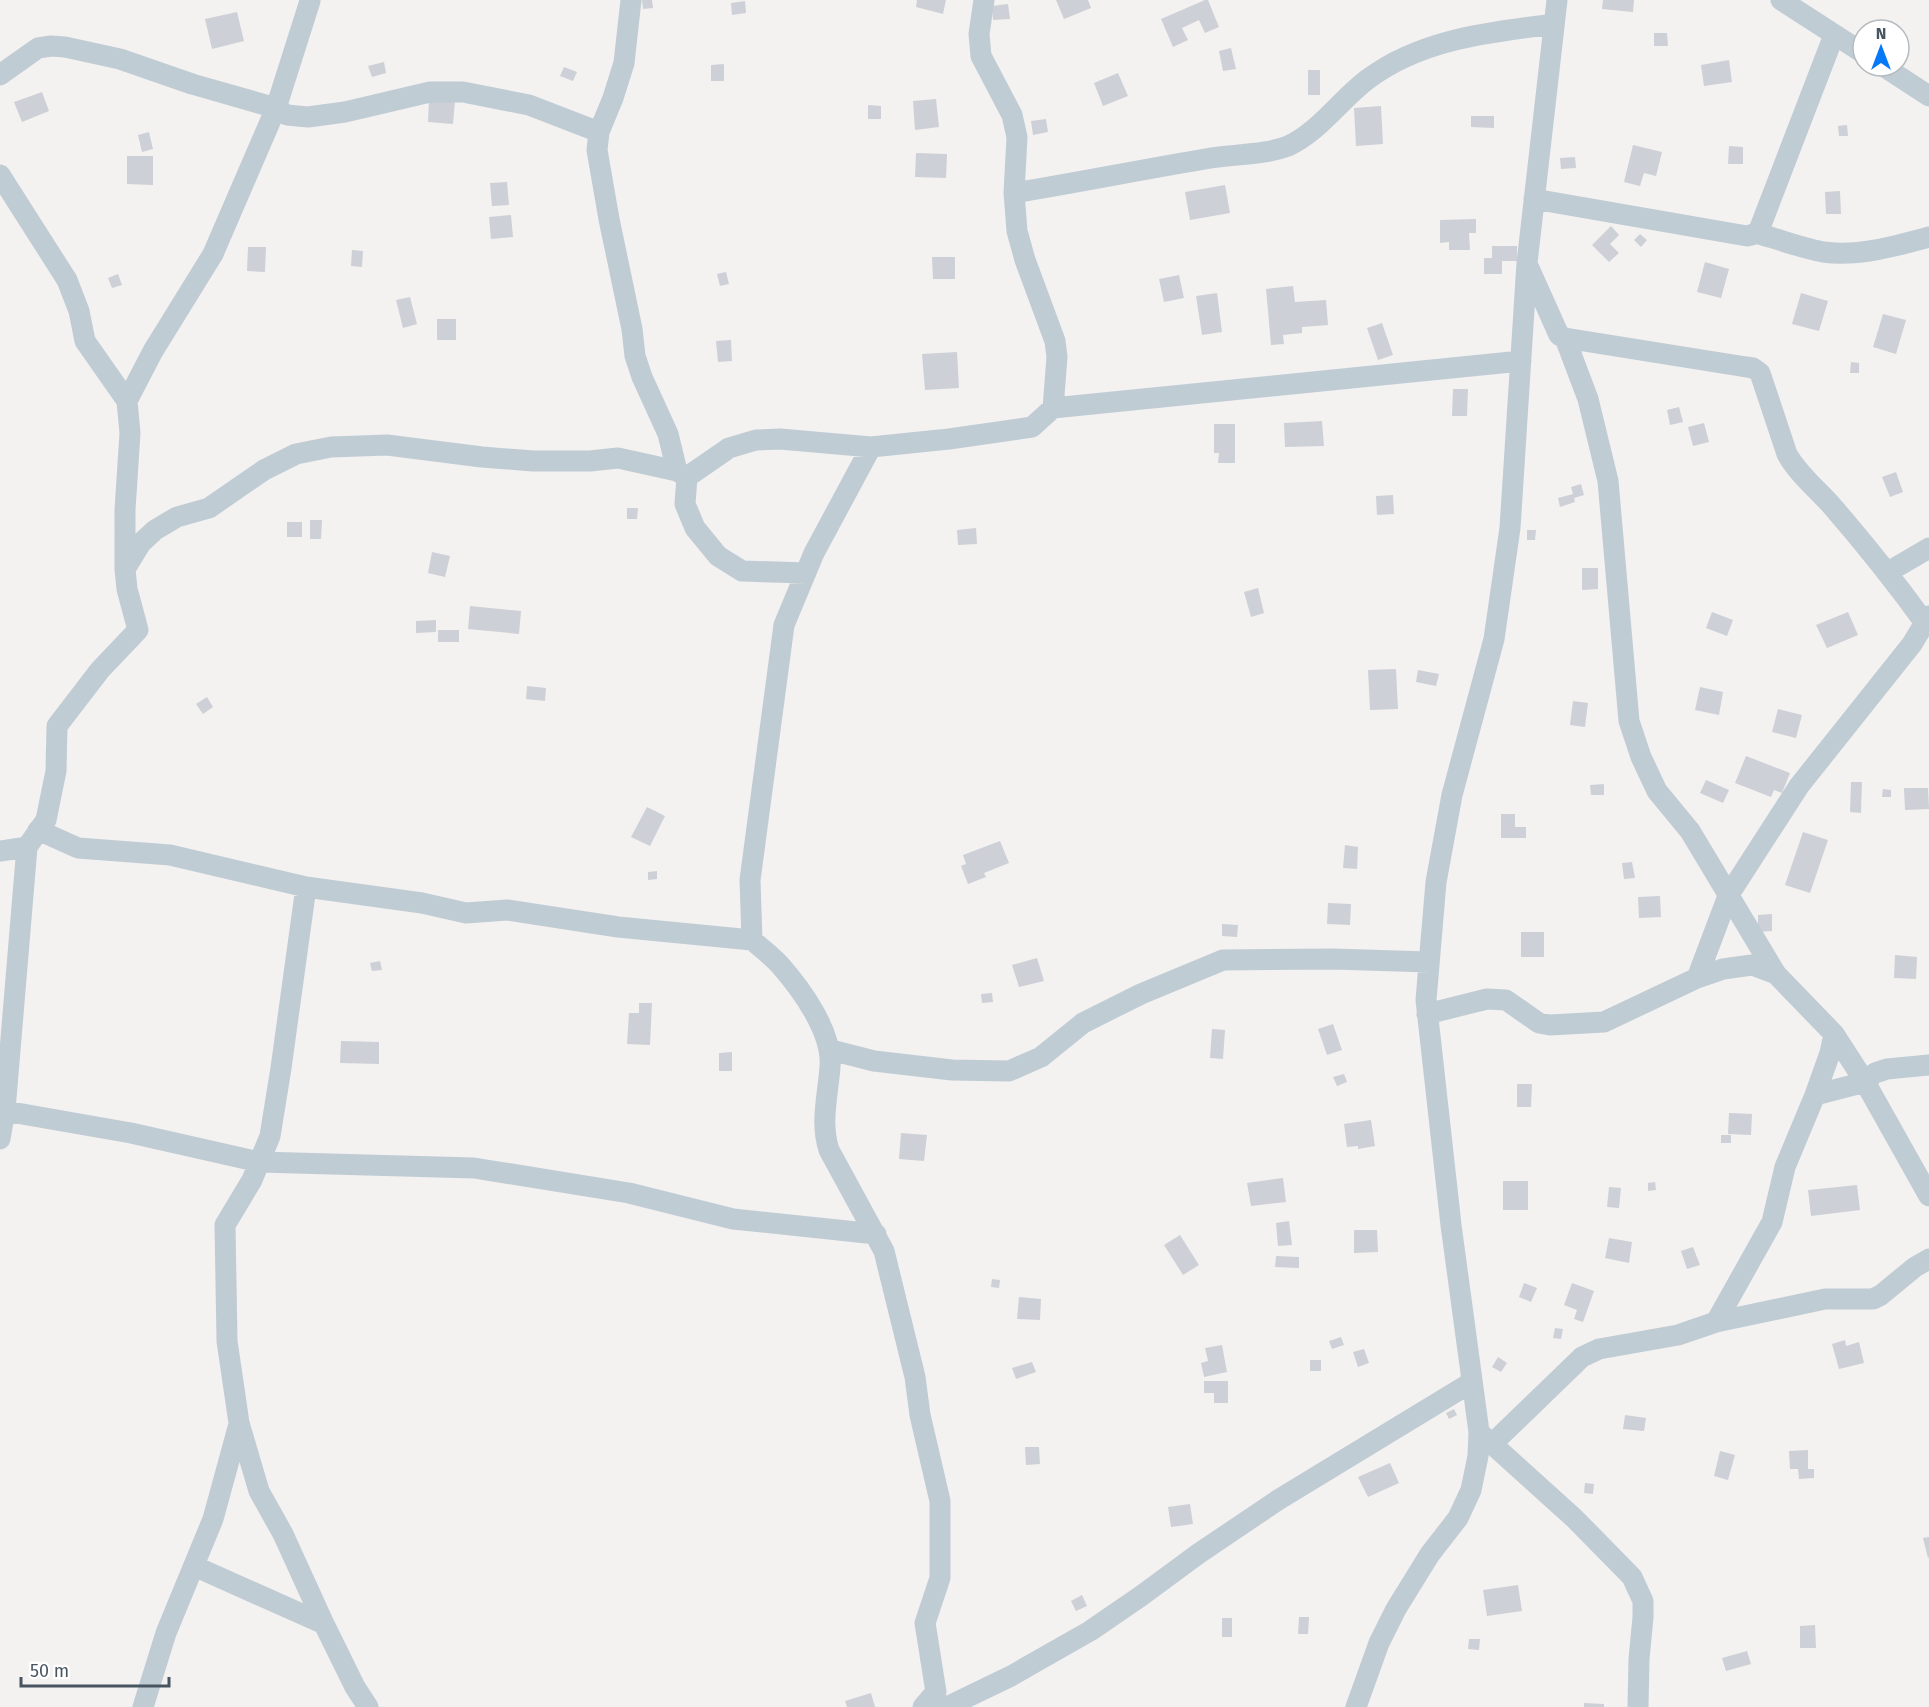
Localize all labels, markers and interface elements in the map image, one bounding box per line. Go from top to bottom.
north arrow [1851,18,1911,78]
text: N [1876,24,1886,43]
scale bar [21,1650,170,1688]
text: 50 m [30,1660,69,1682]

